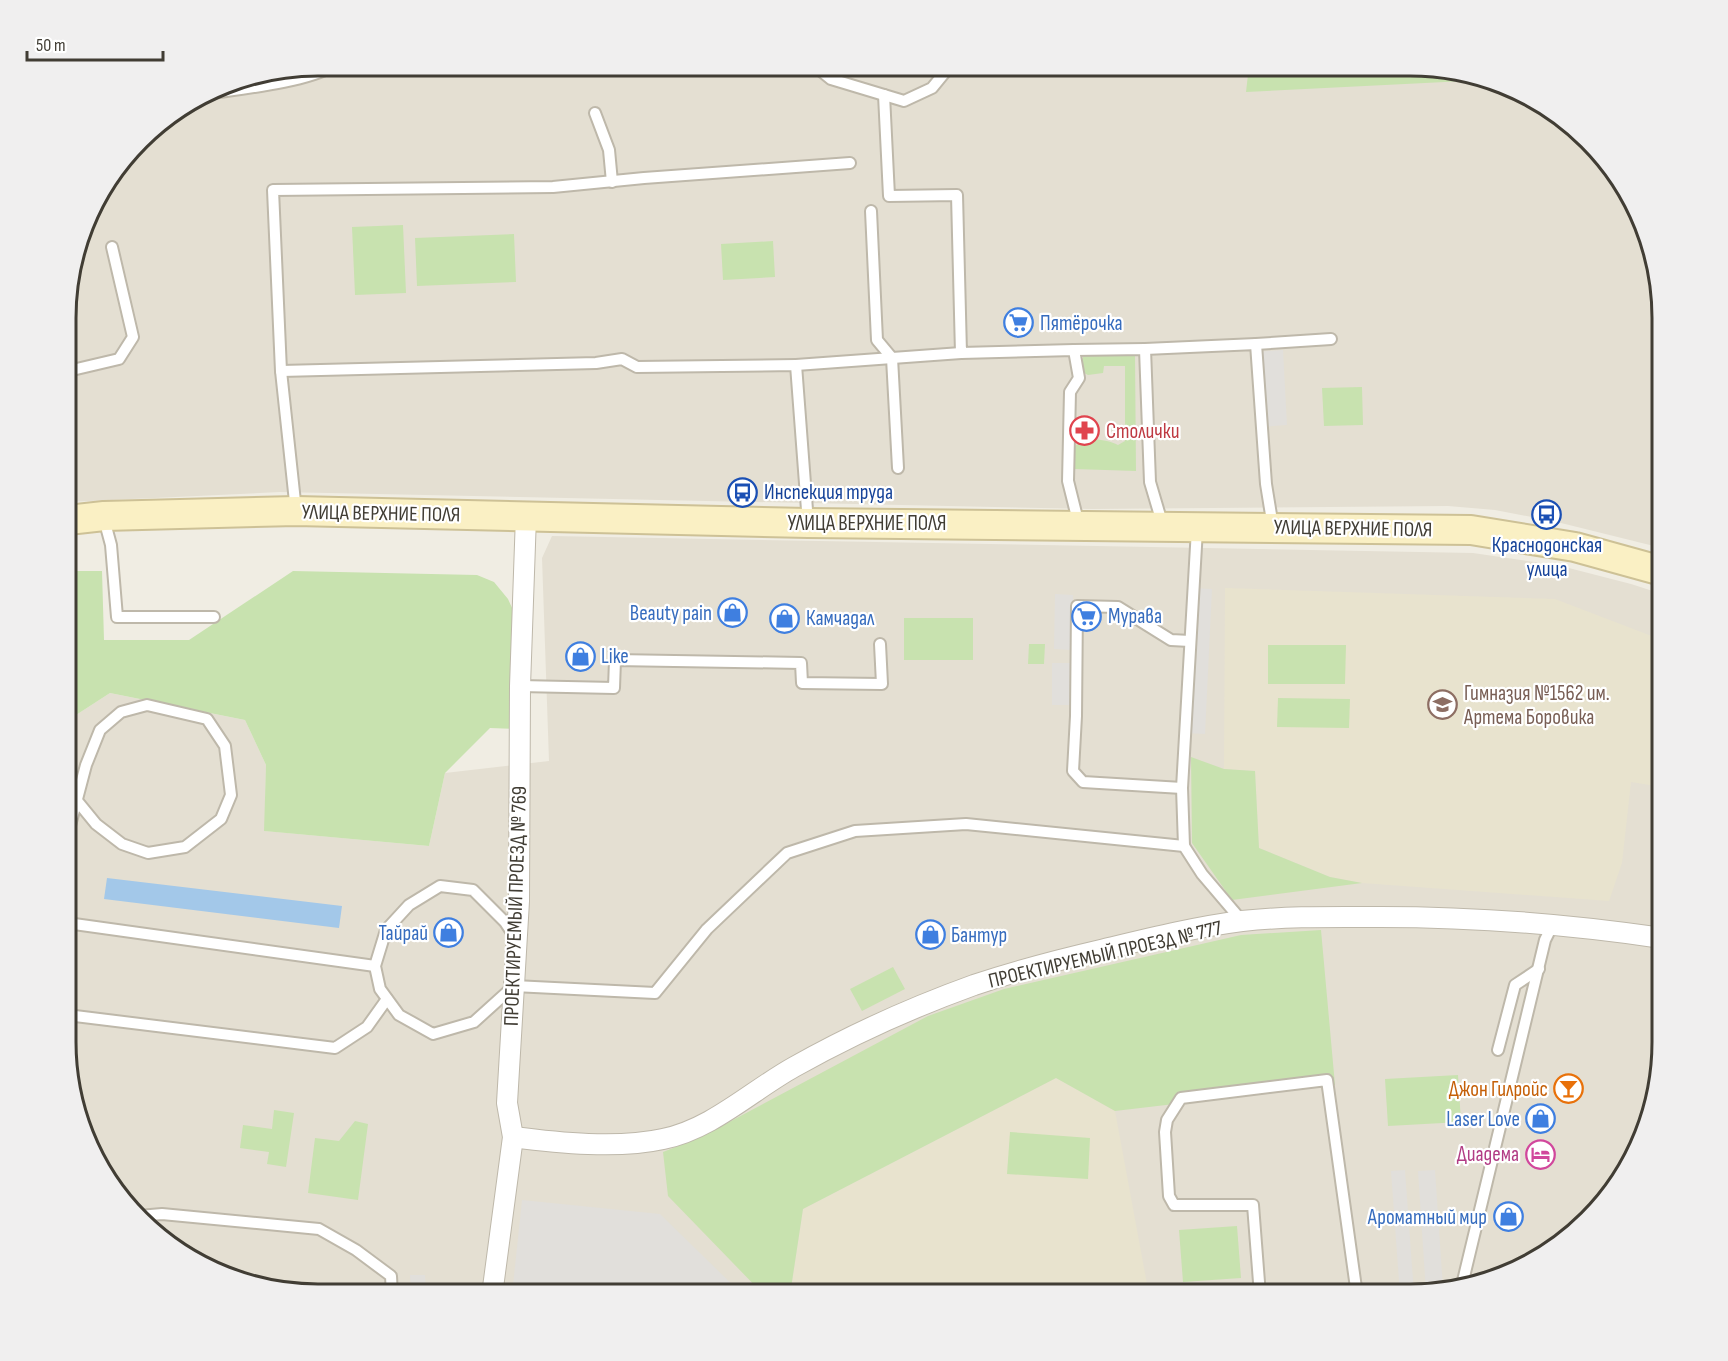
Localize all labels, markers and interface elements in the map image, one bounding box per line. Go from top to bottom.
scale bar [27,24,164,62]
text: 50 m [36,35,66,56]
supermarket icon: Пятёрочка [1003,307,1035,339]
place label: Пятёрочка [1040,311,1123,336]
pharmacy icon: Столички [1069,415,1101,447]
place label: Столички [1106,419,1180,444]
bus stop icon: Инспекция труда [727,476,759,508]
place label: Инспекция труда [764,480,893,505]
bus stop icon: Краснодонская улица [1531,498,1563,530]
street label: УЛИЦА ВЕРХНИЕ ПОЛЯ [301,500,461,527]
street label: УЛИЦА ВЕРХНИЕ ПОЛЯ [788,511,946,536]
street label: УЛИЦА ВЕРХНИЕ ПОЛЯ [1273,515,1433,542]
place label: Краснодонская улица [1492,533,1602,582]
shop icon: Beauty pain [717,597,749,629]
supermarket icon: Мурава [1071,600,1103,632]
place label: Beauty pain [630,601,712,626]
shop icon: Камчадал [769,602,801,634]
place label: Мурава [1108,604,1162,629]
place label: Камчадал [806,606,875,631]
shop icon: Like [564,640,596,672]
place label: Like [601,644,629,669]
place label: Гимназия №1562 им. Артема Боровика [1463,681,1610,730]
school or university icon: Гимназия №1562 им. Артема Боровика [1427,689,1459,721]
street label: ПРОЕКТИРУЕМЫЙ ПРОЕЗД № 769 [499,786,532,1027]
street label: ПРОЕКТИРУЕМЫЙ ПРОЕЗД № 777 [986,915,1225,994]
shop icon: Тайрай [433,917,465,949]
shop icon: Бантур [914,919,946,951]
place label: Тайрай [378,921,428,946]
place label: Бантур [951,923,1007,948]
bar icon: Джон Гилройс [1553,1073,1585,1105]
place label: Джон Гилройс [1449,1077,1548,1102]
shop icon: Laser Love [1525,1103,1557,1135]
place label: Laser Love [1446,1107,1520,1132]
hotel icon: Диадема [1524,1138,1556,1170]
place label: Диадема [1457,1142,1519,1167]
shop icon: Ароматный мир [1492,1201,1524,1233]
place label: Ароматный мир [1367,1205,1487,1230]

